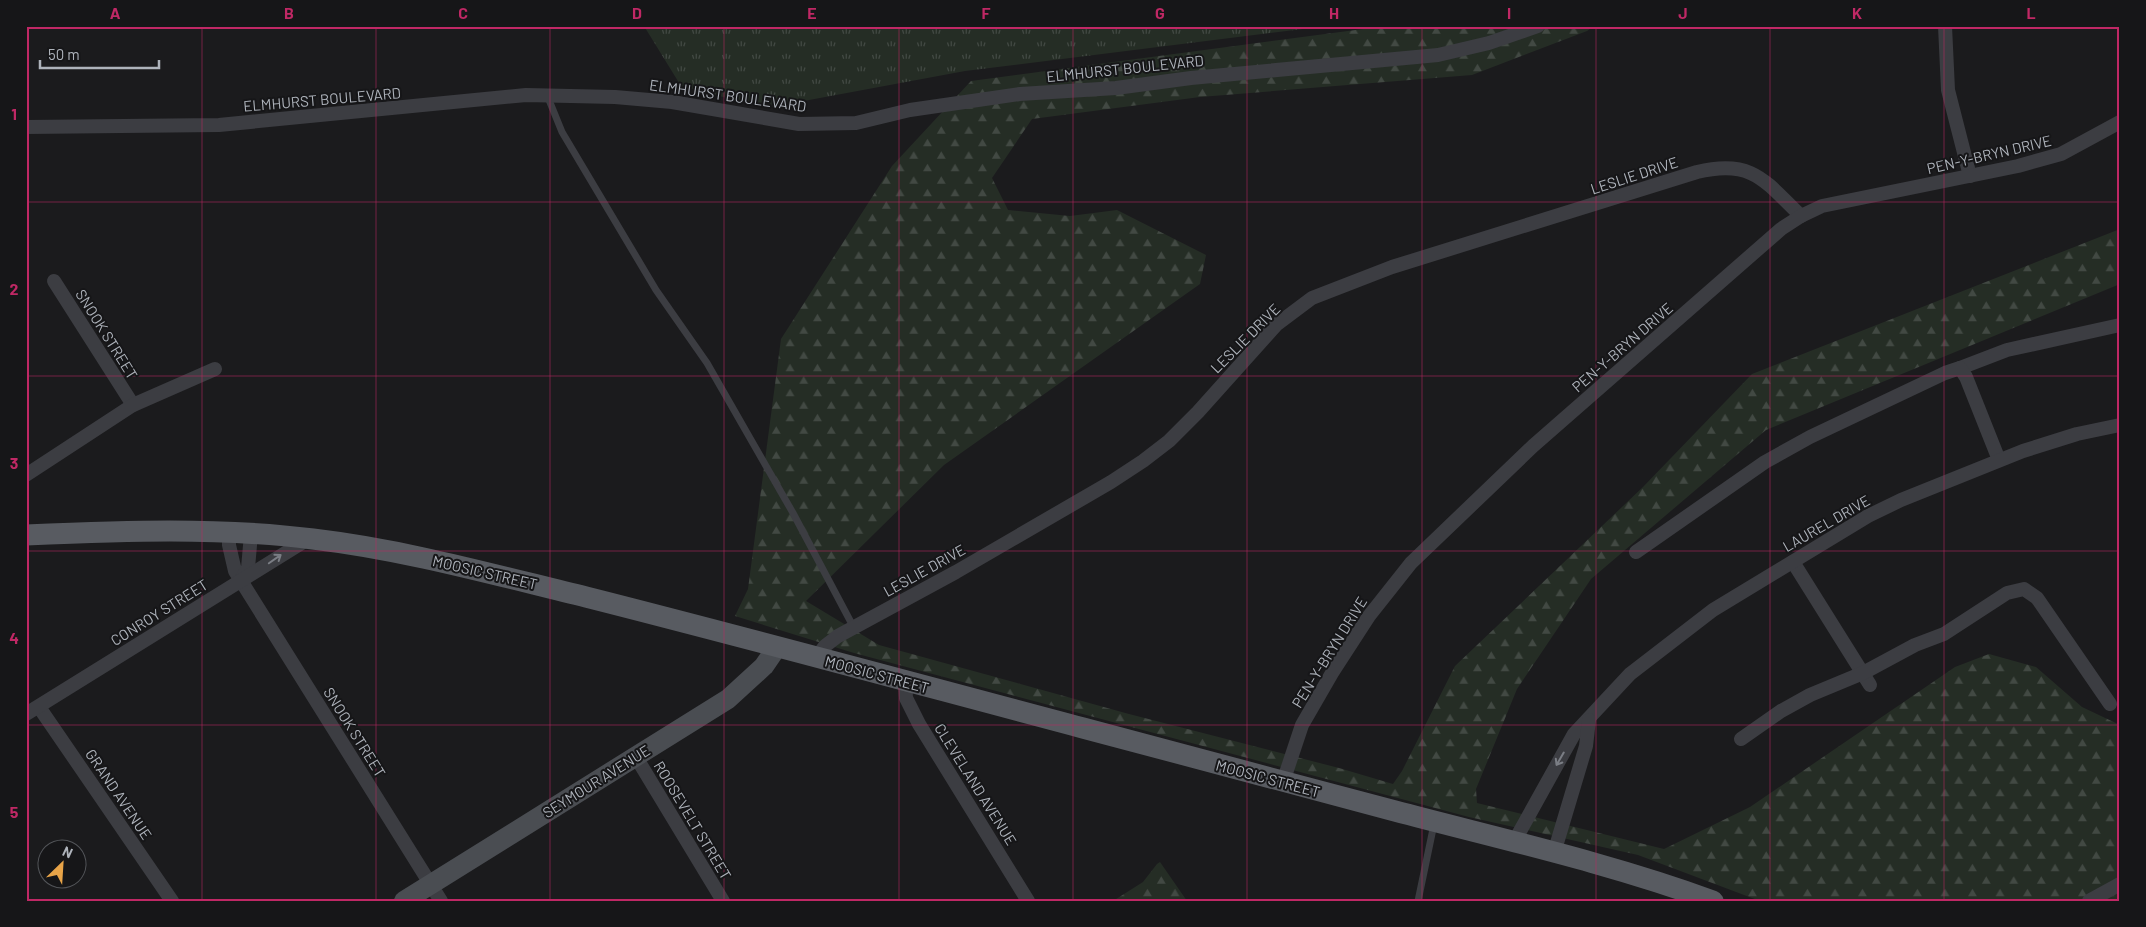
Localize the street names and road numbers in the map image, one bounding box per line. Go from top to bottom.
street label: ELMHURST BOULEVARD [1045,51,1205,85]
street label: ELMHURST BOULEVARD [648,75,808,115]
street label: ELMHURST BOULEVARD [242,83,402,115]
street label: PEN-Y-BRYN DRIVE [1925,131,2053,177]
street label: LESLIE DRIVE [1588,152,1680,198]
street label: SNOOK STREET [72,286,142,382]
street label: PEN-Y-BRYN DRIVE [1568,298,1676,396]
street label: LESLIE DRIVE [1207,300,1283,376]
street label: LAUREL DRIVE [1779,491,1873,555]
street label: LESLIE DRIVE [880,540,968,600]
street label: MOOSIC STREET [431,551,539,593]
street label: CONROY STREET [107,575,211,649]
street label: PEN-Y-BRYN DRIVE [1288,593,1370,711]
street label: MOOSIC STREET [823,651,931,697]
street label: SNOOK STREET [320,684,390,780]
street label: CLEVELAND AVENUE [931,720,1021,848]
street label: SEYMOUR AVENUE [539,741,653,821]
street label: GRAND AVENUE [82,745,156,843]
street label: MOOSIC STREET [1214,755,1322,801]
street label: ROOSEVELT STREET [650,757,736,883]

